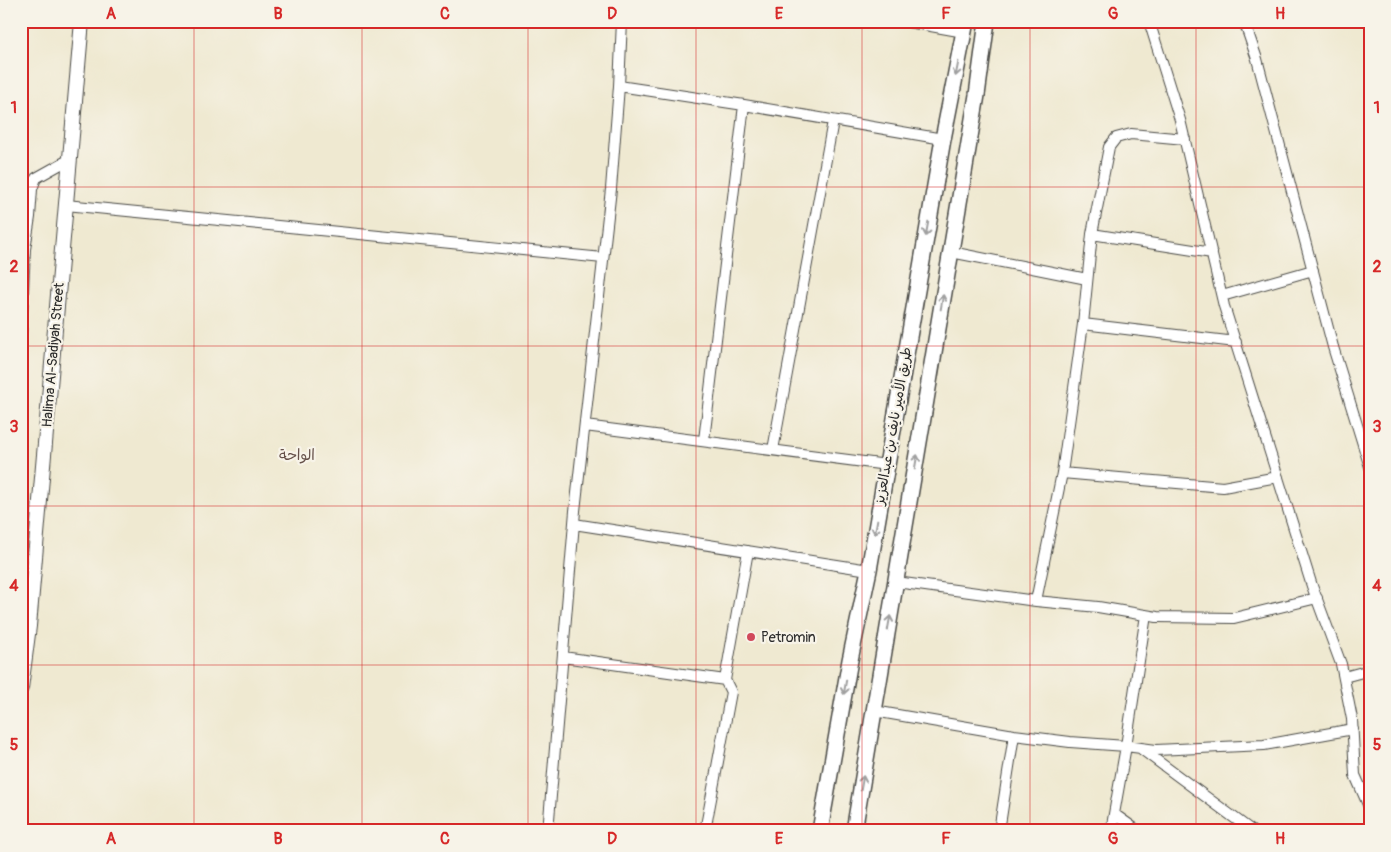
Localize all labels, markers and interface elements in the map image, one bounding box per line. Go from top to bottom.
text: A [106,4,117,24]
text: B [273,4,283,24]
text: C [440,4,450,24]
text: D [607,4,617,24]
text: E [775,4,784,24]
text: F [941,4,951,24]
text: G [1108,4,1119,24]
text: H [1275,4,1285,24]
one-way arrow [951,61,961,77]
text: 1 [11,98,17,118]
text: 1 [1374,98,1380,118]
one-way arrow [922,221,932,237]
text: 2 [10,257,19,277]
text: 2 [1373,257,1382,277]
street label: Halima Al-Sadiyah Street [38,282,68,428]
one-way arrow [938,294,948,310]
street label: طريق الأمير نايف بن عبدالعزيز [870,346,915,507]
text: 3 [10,417,19,437]
text: 3 [1373,417,1382,437]
district label: الواحة [279,446,315,465]
one-way arrow [912,455,922,471]
one-way arrow [871,519,881,535]
text: 4 [9,576,19,596]
text: 4 [1372,576,1382,596]
one-way arrow [885,615,895,631]
place label: Petromin [761,629,816,646]
marker: Petromin [745,631,757,643]
one-way arrow [840,678,850,694]
text: 5 [10,735,19,755]
text: 5 [1373,735,1382,755]
one-way arrow [857,775,867,791]
text: A [106,829,117,849]
text: B [273,829,283,849]
text: C [440,829,450,849]
text: D [607,829,617,849]
text: E [775,829,784,849]
text: F [941,829,951,849]
text: G [1108,829,1119,849]
text: H [1275,829,1285,849]

